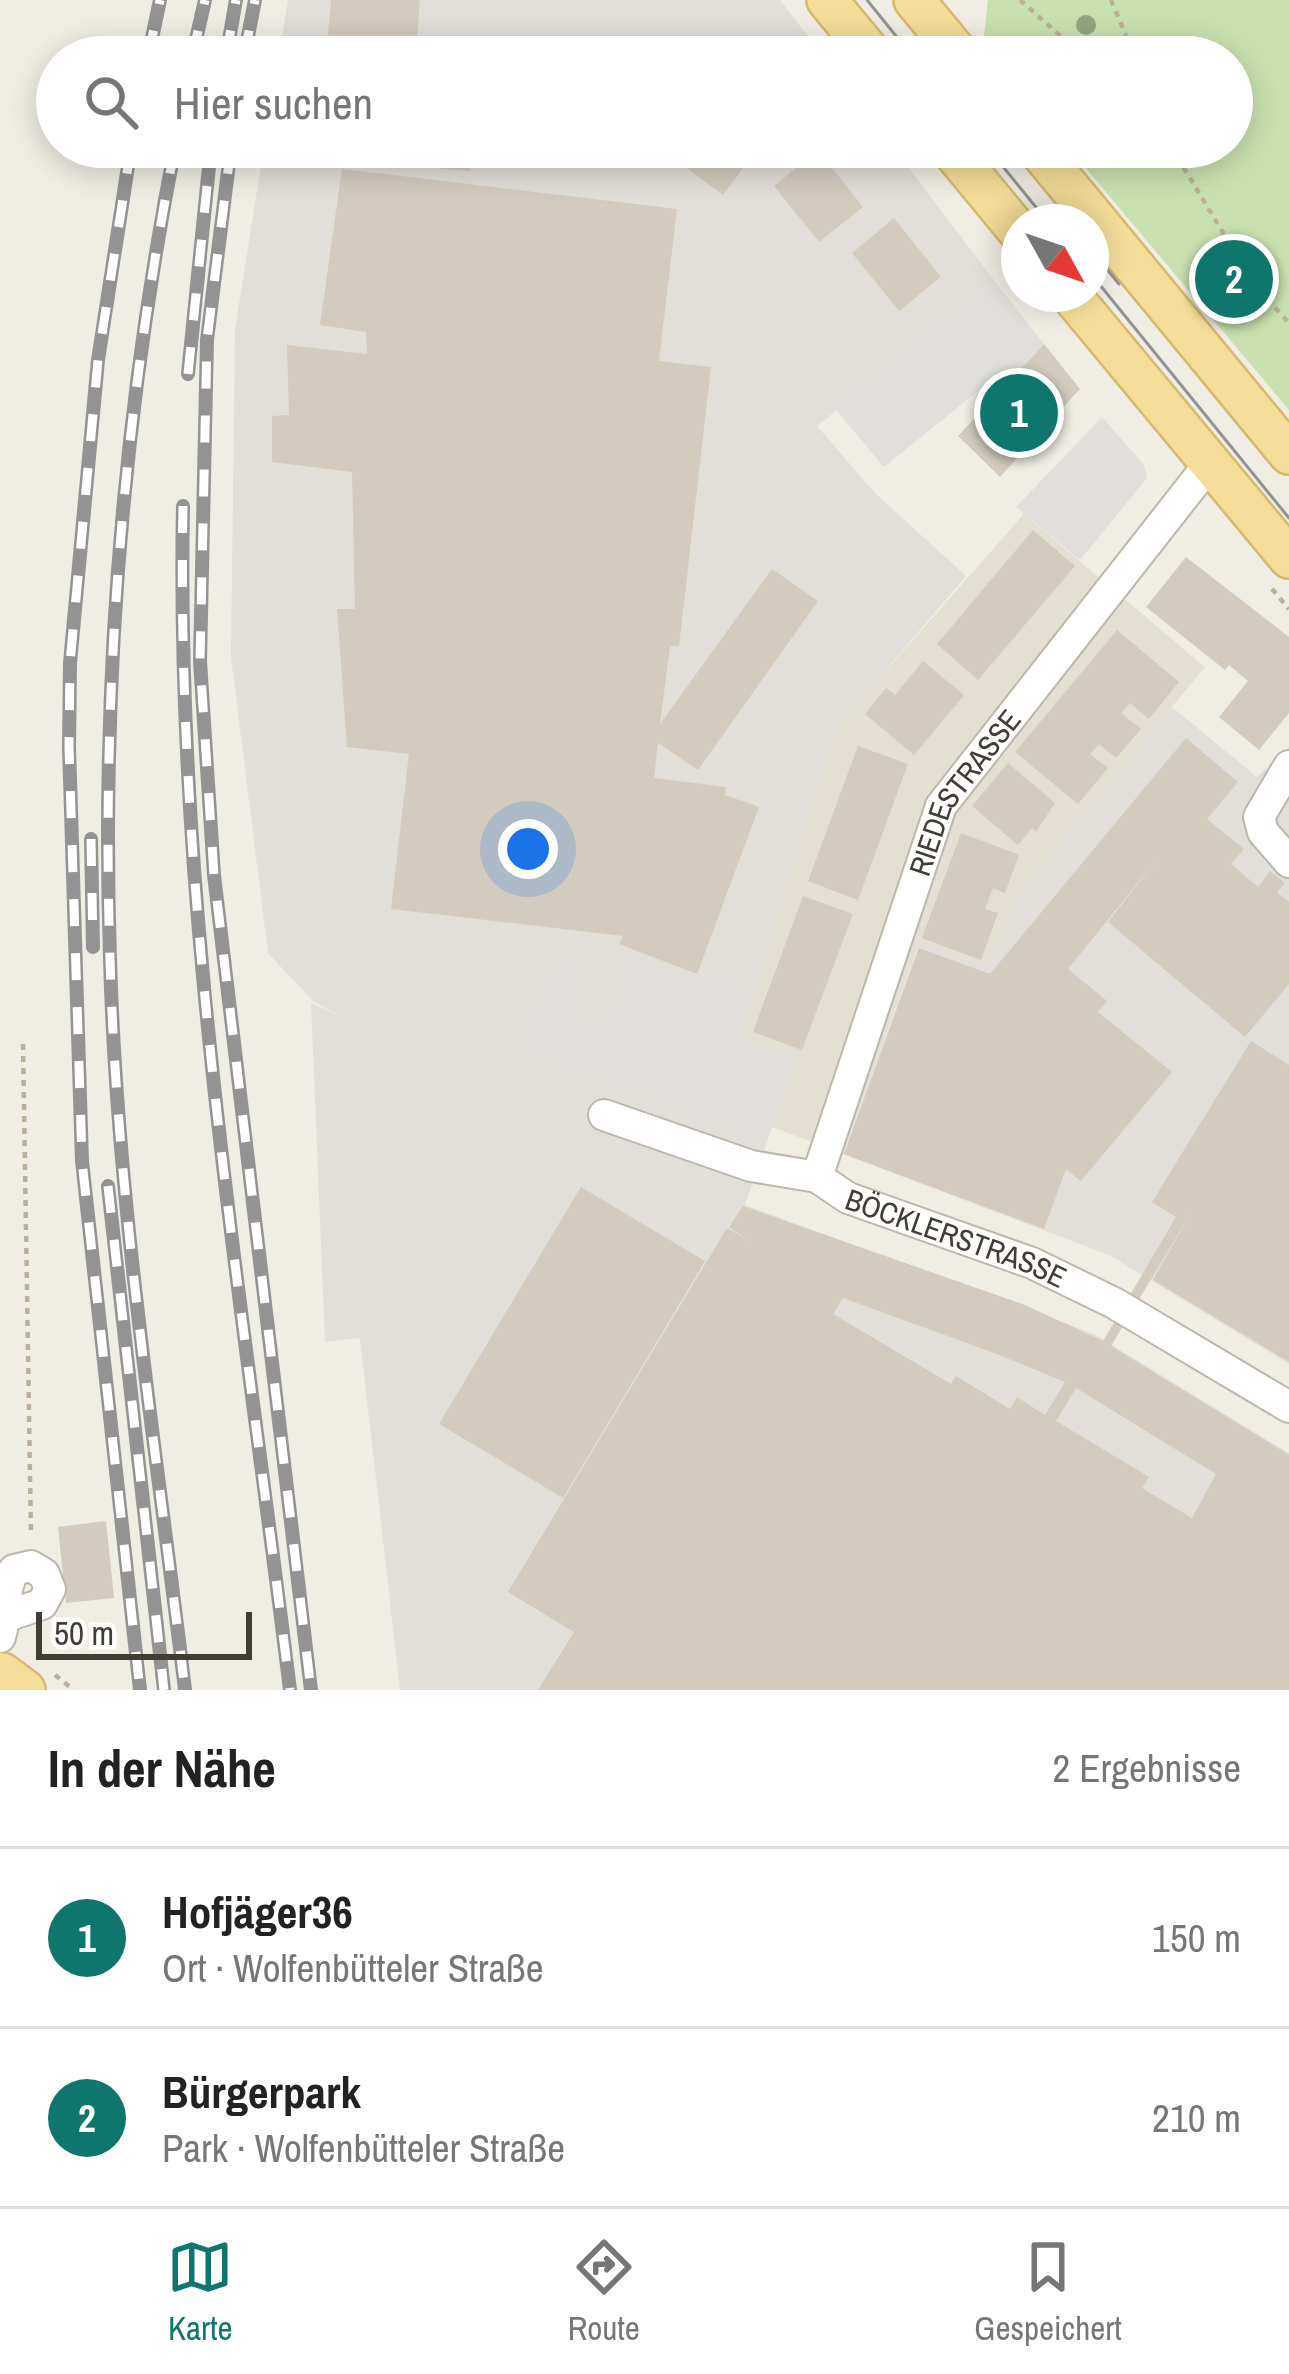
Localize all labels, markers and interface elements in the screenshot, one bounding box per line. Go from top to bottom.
search box [36,36,1253,168]
icon: search [78,69,144,135]
text: Hier suchen [174,72,373,133]
north arrow [1001,204,1109,312]
pin: 2 [1195,234,1273,324]
pin: 1 [980,368,1058,458]
street label: RIEDESTRASSE [899,701,1029,881]
your location [498,819,558,879]
street label: BÖCKLERSTRASSE [840,1179,1073,1297]
scale bar [36,1606,252,1659]
text: 50 m [54,1611,114,1655]
text: In der Nähe [48,1734,276,1803]
text: 2 Ergebnisse [1053,1742,1241,1794]
text: Hofjäger36 [162,1881,353,1942]
text: 1 [78,1912,96,1964]
text: 150 m [1152,1912,1241,1964]
text: Ort · Wolfenbütteler Straße [162,1942,544,1994]
text: Bürgerpark [162,2061,361,2122]
text: 2 [78,2092,96,2144]
text: 210 m [1152,2092,1241,2144]
text: Park · Wolfenbütteler Straße [162,2122,565,2174]
tab: Karte [167,2234,233,2350]
tab: Route [568,2234,640,2350]
tab: Gespeichert [974,2234,1122,2350]

